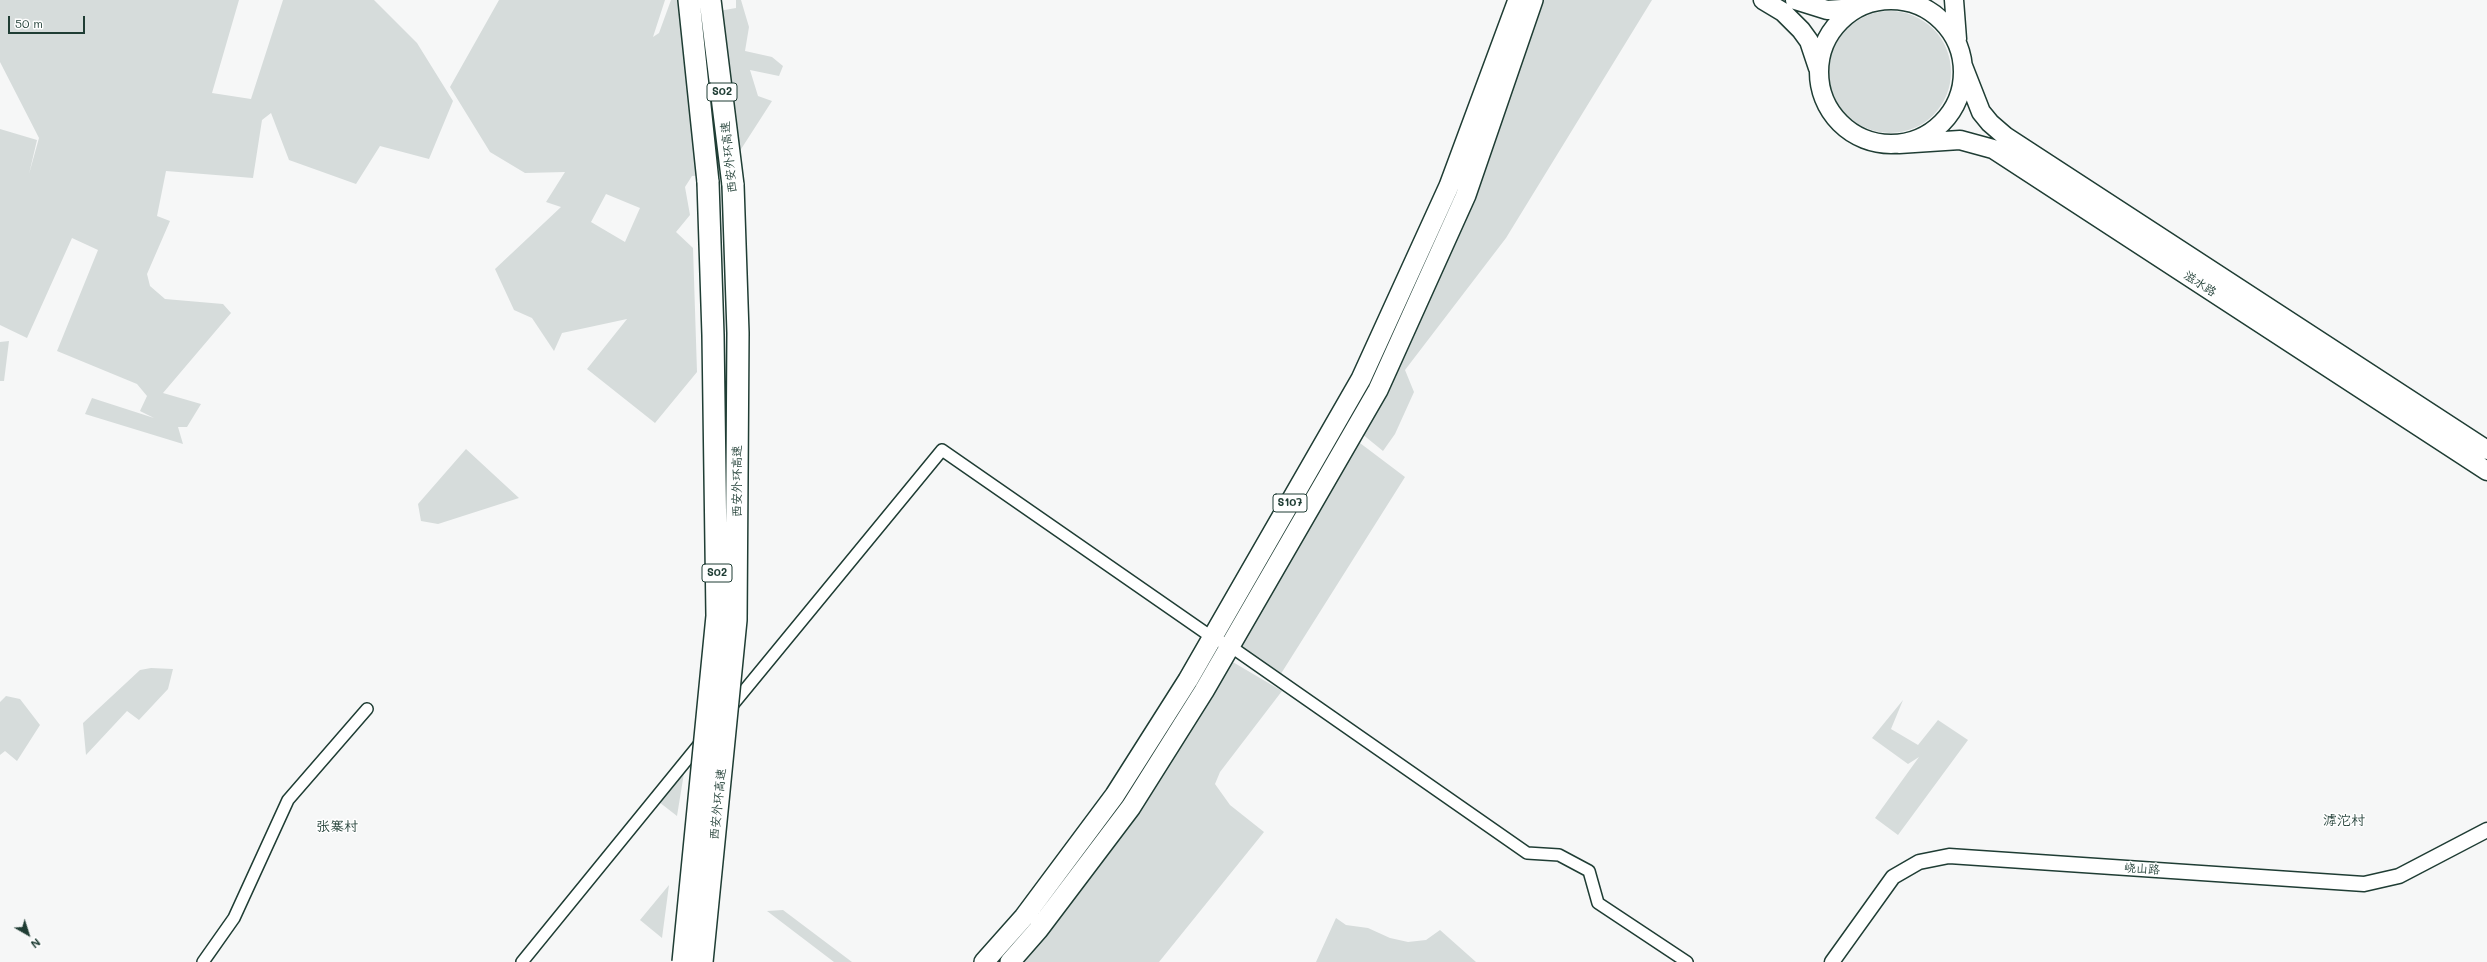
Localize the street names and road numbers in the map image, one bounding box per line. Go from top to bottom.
road number: S02 [707,83,737,101]
street label: 西安外环高速 [718,120,740,194]
street label: 滋水路 [2181,268,2219,300]
street label: 西安外环高速 [730,445,744,517]
road number: S107 [1273,494,1307,512]
road number: S02 [702,564,732,582]
street label: 西安外环高速 [707,767,729,841]
street label: 峣山路 [2124,861,2160,877]

